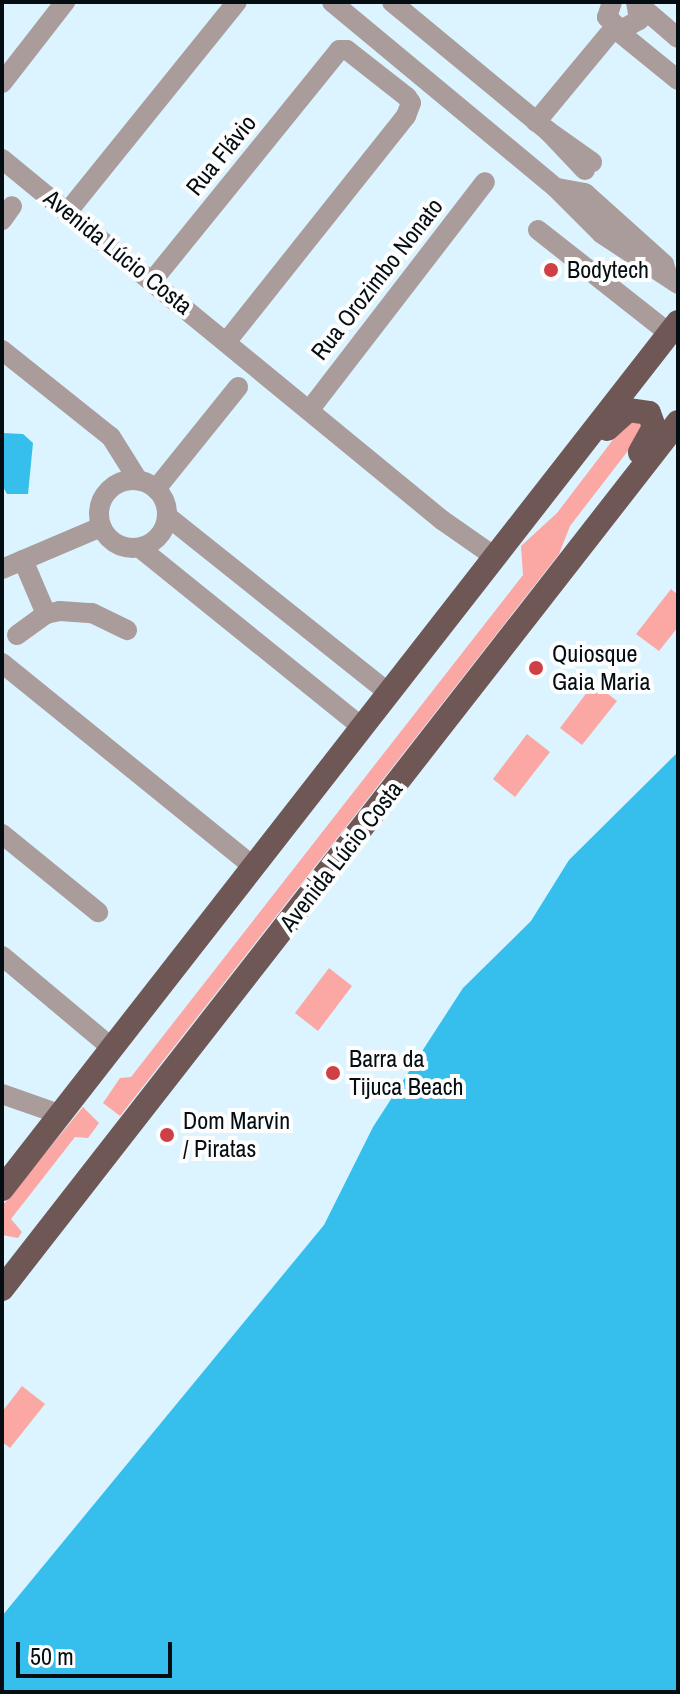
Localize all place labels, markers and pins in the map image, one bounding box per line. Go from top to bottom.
place label: Bodytech [567,256,649,284]
marker: Bodytech [542,261,560,279]
place label: Quiosque Gaia Maria [552,640,650,696]
marker: Quiosque Gaia Maria [527,659,545,677]
place label: Barra da Tijuca Beach [349,1045,463,1101]
marker: Barra da Tijuca Beach [324,1064,342,1082]
place label: Dom Marvin / Piratas [183,1107,290,1163]
marker: Dom Marvin / Piratas [158,1126,176,1144]

